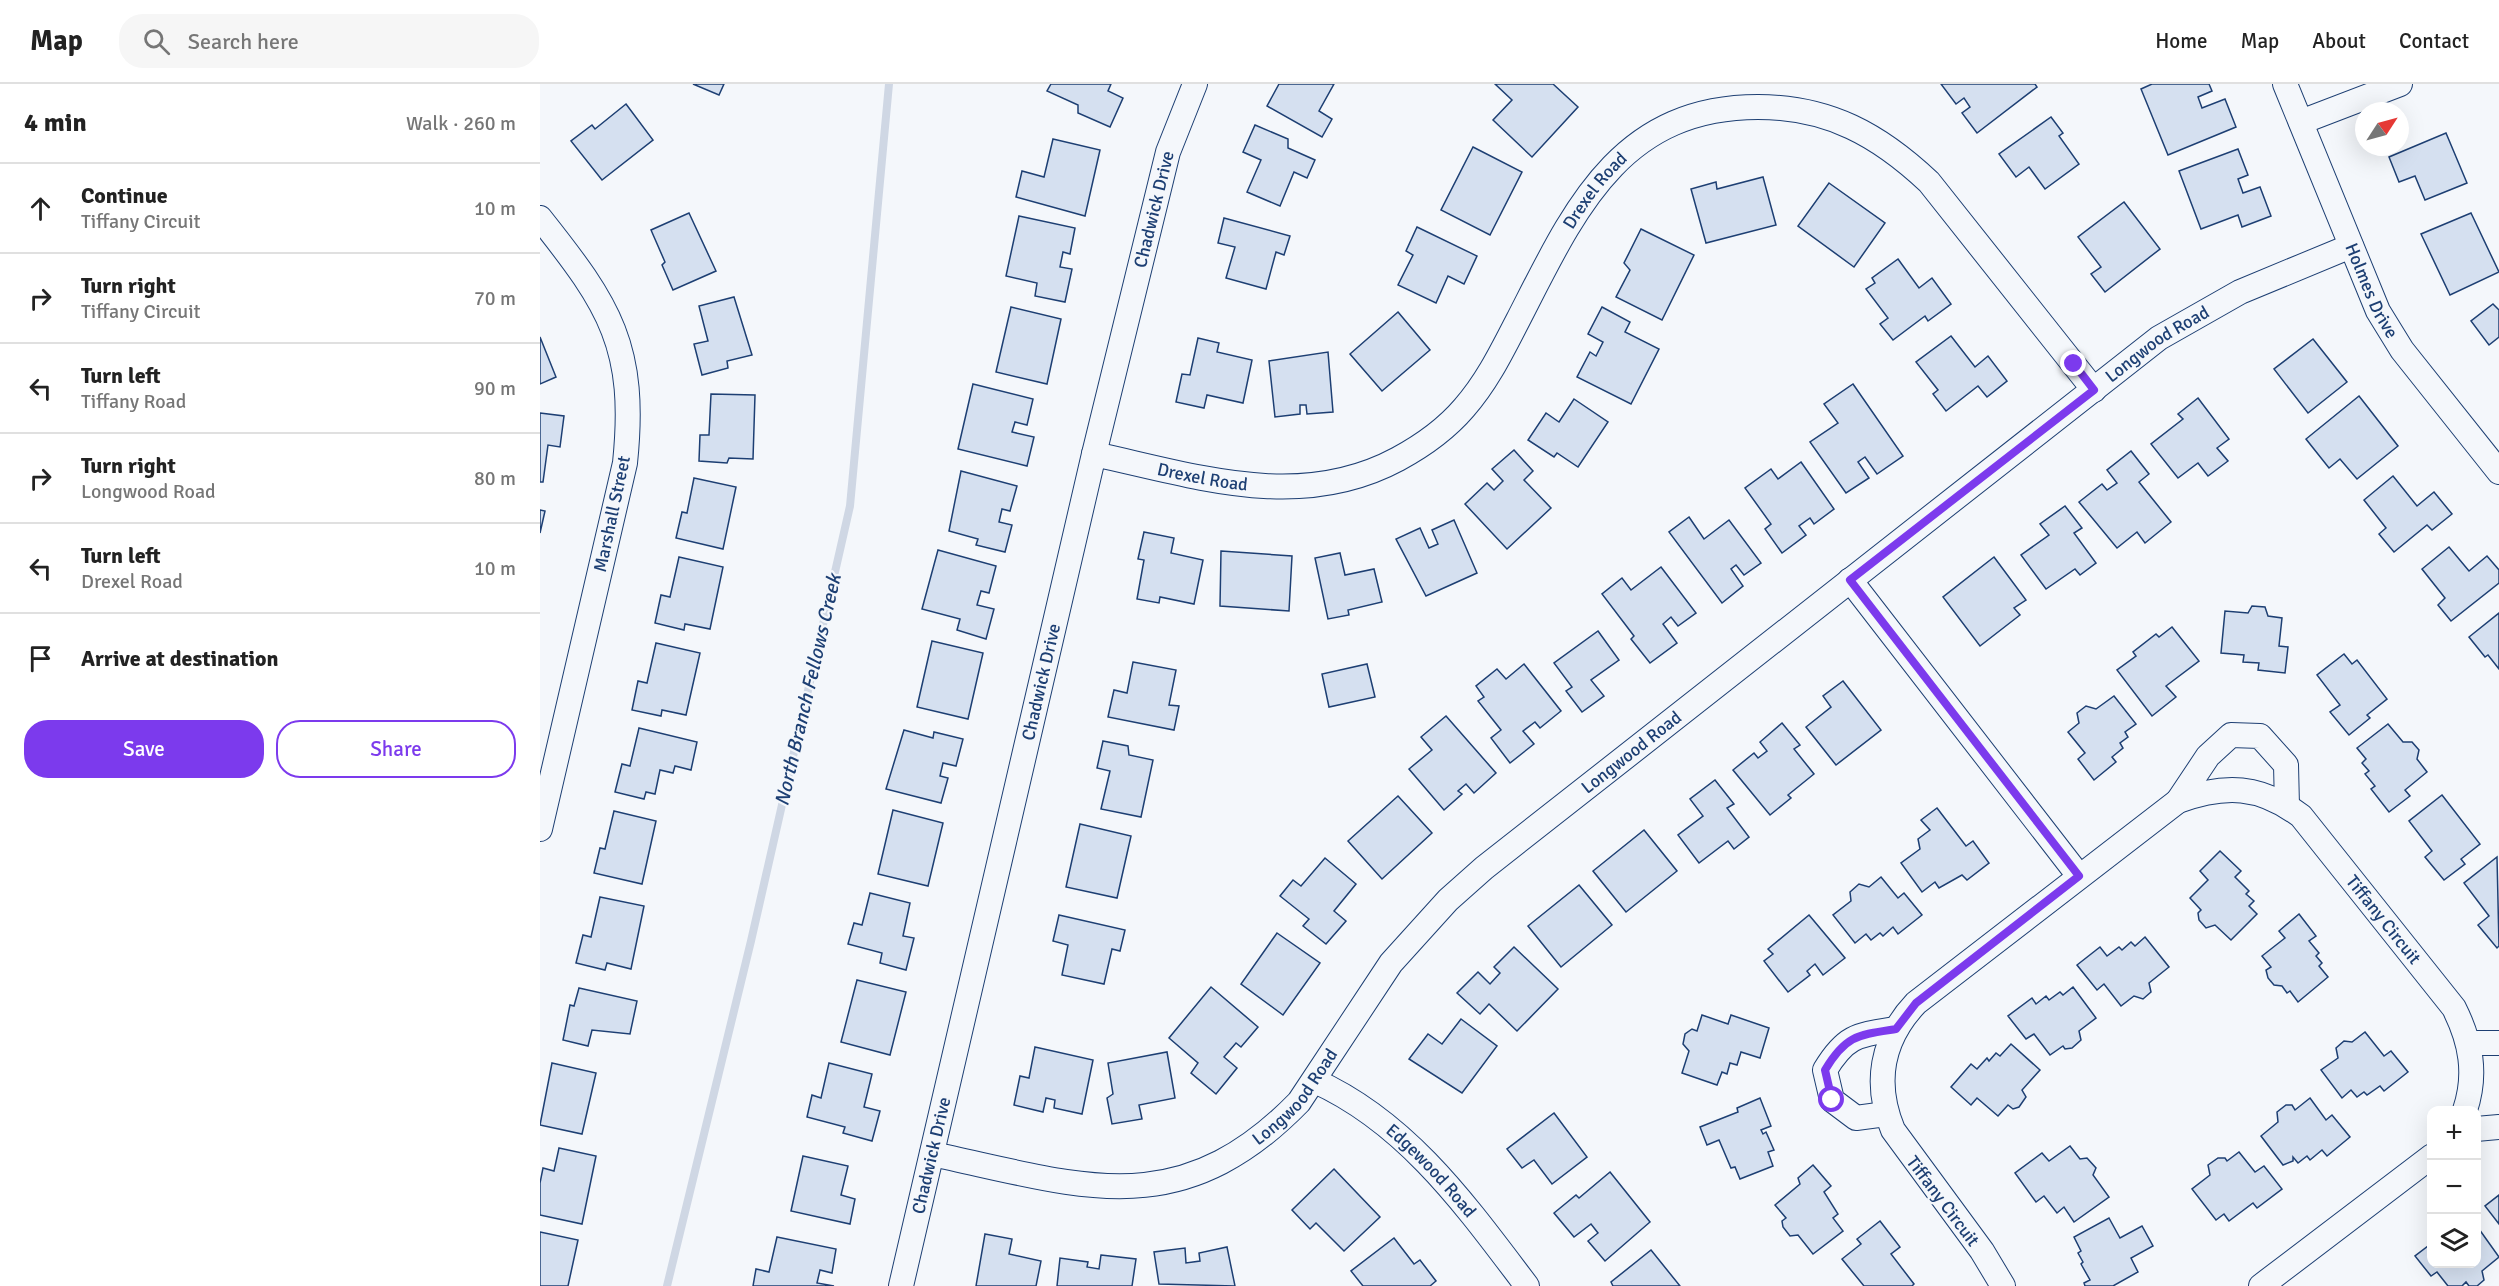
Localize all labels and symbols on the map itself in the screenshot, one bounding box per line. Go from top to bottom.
north arrow [2355,102,2409,156]
street label: Drexel Road [1558,147,1631,233]
street label: Chadwick Drive [1129,149,1179,270]
street label: Holmes Drive [2340,240,2403,342]
street label: Longwood Road [2101,301,2213,387]
route end [2060,350,2086,376]
street label: Marshall Street [589,454,635,574]
street label: Drexel Road [1155,458,1249,496]
water label: North Branch Fellows Creek [769,570,847,808]
street label: Chadwick Drive [1017,621,1065,743]
street label: Longwood Road [1577,706,1686,798]
street label: Tiffany Circuit [2341,871,2426,969]
street label: Longwood Road [1248,1044,1342,1150]
route start [1818,1086,1844,1112]
street label: Chadwick Drive [907,1095,955,1216]
street label: Edgewood Road [1382,1119,1481,1222]
street label: Tiffany Circuit [1902,1151,1984,1251]

